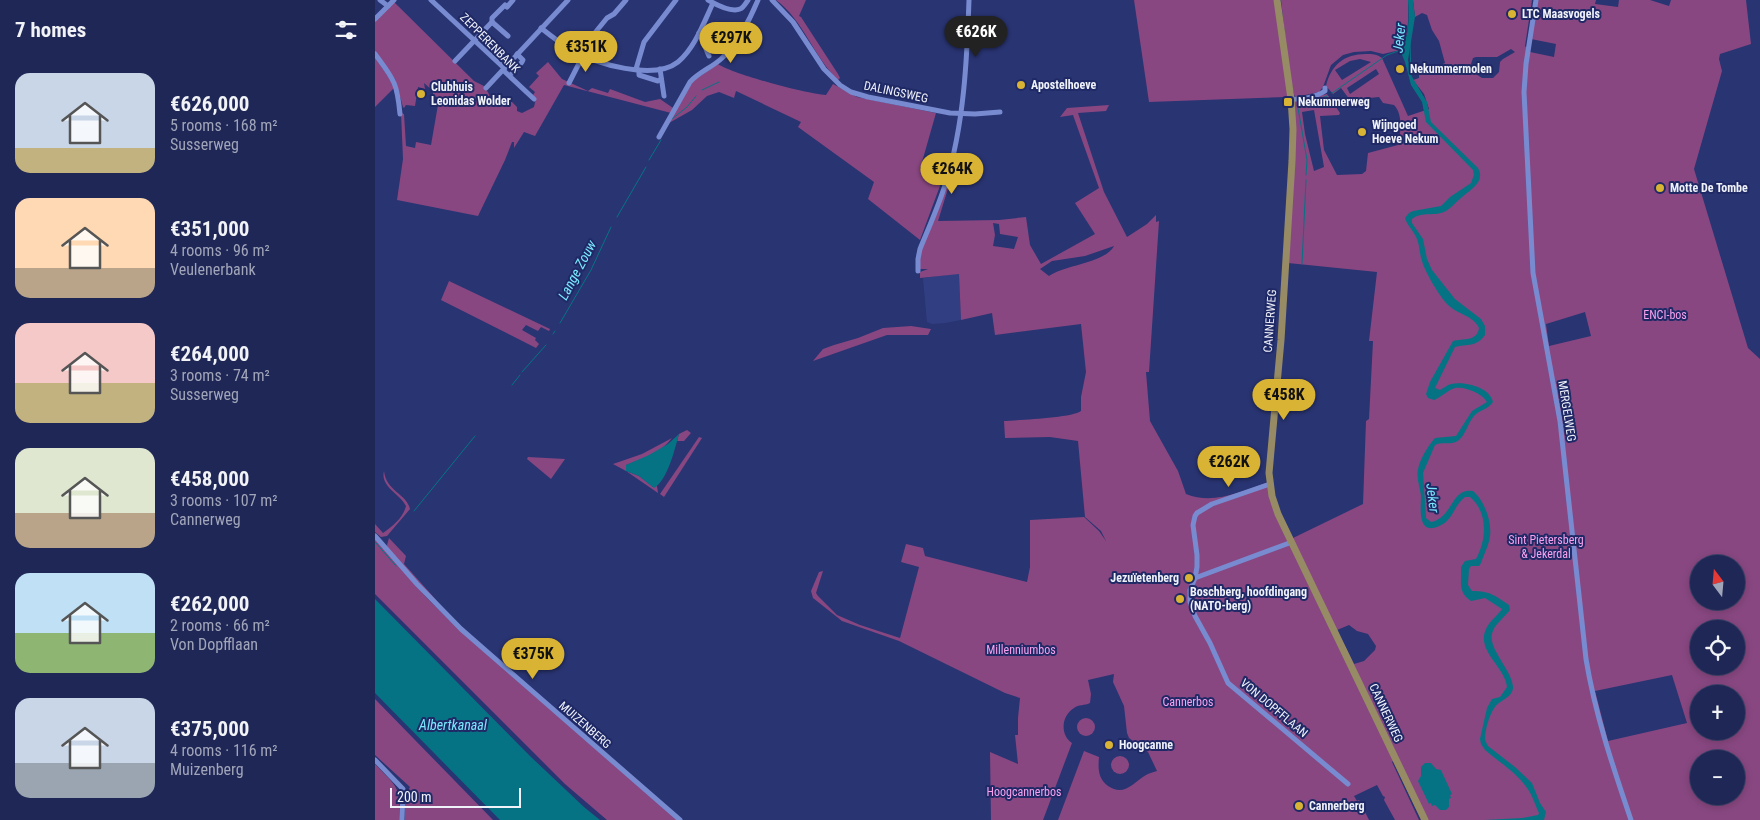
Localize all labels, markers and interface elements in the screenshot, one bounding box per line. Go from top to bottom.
place label: LTC Maasvogels [1522,7,1600,21]
marker: LTC Maasvogels [1506,8,1518,20]
street label: ZEPPERENBANK [457,10,523,76]
pin: €626K [941,15,1011,58]
icon: filters [332,16,360,44]
text: 7 homes [15,18,86,42]
pin: €297K [696,22,766,64]
text: €626K [955,22,997,41]
water label: Jeker [1390,22,1409,53]
text: €297K [710,28,752,47]
pin: €351K [551,30,621,73]
text: €351K [565,37,607,56]
place label: Nekummermolen [1410,62,1492,76]
marker: Nekummermolen [1394,63,1406,75]
street label: DALINGSWEG [863,78,929,106]
place label: Apostelhoeve [1031,78,1097,92]
marker: Apostelhoeve [1015,79,1027,91]
place label: Clubhuis Leonidas Wolder [431,80,511,108]
marker: Clubhuis Leonidas Wolder [415,88,427,100]
text: €626,000 [170,92,249,116]
icon: home [55,93,115,153]
place label: Nekummerweg [1298,95,1370,109]
marker: Nekummerweg [1282,96,1294,108]
text: 5 rooms · 168 m² [170,116,278,135]
place label: Wijngoed Hoeve Nekum [1372,118,1439,146]
marker: Wijngoed Hoeve Nekum [1356,126,1368,138]
text: Susserweg [170,135,239,154]
pin: €264K [917,152,987,195]
text: €264K [931,159,973,178]
place label: Motte De Tombe [1670,181,1748,195]
marker: Motte De Tombe [1654,182,1666,194]
text: €351,000 [170,217,249,241]
icon: home [55,218,115,278]
water label: Lange Zouw [555,237,600,302]
text: 4 rooms · 96 m² [170,241,270,260]
text: Veulenerbank [170,260,256,279]
street label: CANNERWEG [1261,289,1279,353]
park label: ENCI-bos [1643,308,1687,322]
text: €264,000 [170,342,249,366]
icon: home [55,343,115,403]
text: 3 rooms · 74 m² [170,366,270,385]
pin: €458K [1249,378,1319,421]
street label: MERGELWEG [1555,380,1579,442]
text: Susserweg [170,385,239,404]
text: €458K [1263,385,1305,404]
pin: €262K [1194,446,1264,488]
text: €262K [1208,452,1250,471]
text: €458,000 [170,467,249,491]
icon: home [55,468,115,528]
water label: Jeker [1423,482,1443,514]
text: 3 rooms · 107 m² [170,491,278,510]
text: Cannerweg [170,510,241,529]
park label: Sint Pietersberg & Jekerdal [1508,533,1584,561]
north arrow [1690,555,1745,610]
map controls [1690,555,1745,805]
place label: Jezuïetenberg [1110,571,1179,585]
marker: Jezuïetenberg [1183,572,1195,584]
place label: Boschberg, hoofdingang (NATO-berg) [1190,585,1307,613]
text: €262,000 [170,592,249,616]
icon: home [55,593,115,653]
marker: Boschberg, hoofdingang (NATO-berg) [1174,593,1186,605]
text: 2 rooms · 66 m² [170,616,270,635]
button: locate [1690,620,1745,675]
text: Von Dopfflaan [170,635,258,654]
pin: €375K [498,638,568,680]
park label: Millenniumbos [986,643,1056,657]
text: €375K [512,644,554,663]
street label: VON DOPFFLAAN [1238,676,1310,740]
street label: CANNERWEG [1366,681,1406,745]
button: + [1690,685,1745,740]
park label: Cannerbos [1163,695,1213,709]
street label: MUIZENBERG [556,699,614,751]
text: €375,000 [170,717,249,741]
water label: Albertkanaal [418,717,488,733]
icon: home [55,718,115,778]
place label: Hoogcanne [1119,738,1173,752]
marker: Hoogcanne [1103,739,1115,751]
text: 4 rooms · 116 m² [170,741,278,760]
button: − [1690,750,1745,805]
text: Muizenberg [170,760,244,779]
scale bar [390,785,521,808]
park label: Hoogcannerbos [986,785,1062,799]
text: 200 m [397,789,432,805]
place label: Cannerberg [1309,799,1365,813]
marker: Cannerberg [1293,800,1305,812]

